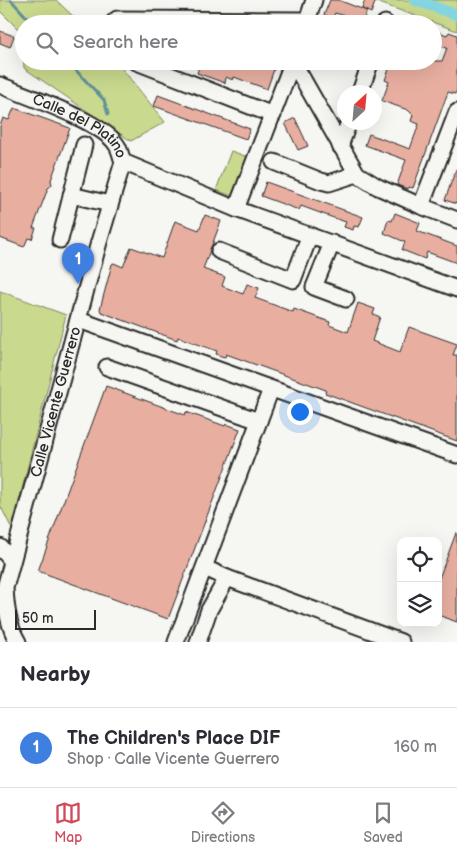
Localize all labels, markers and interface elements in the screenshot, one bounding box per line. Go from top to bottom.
search box [15,15,442,70]
icon: search [33,29,61,57]
text: Search here [73,31,178,54]
north arrow [337,85,382,130]
street label: Calle del Platino [30,90,130,160]
pin: 1 [62,243,94,284]
street label: Calle Vicente Guerrero [27,325,86,479]
your location [287,399,313,425]
map controls [397,537,442,627]
button: locate [397,537,442,582]
button: layers [397,582,442,627]
scale bar [15,607,96,630]
text: 50 m [22,610,54,627]
text: Nearby [20,662,90,687]
text: The Children's Place DIF [67,727,280,750]
text: 1 [33,738,39,757]
text: 160 m [394,738,437,757]
text: Shop · Calle Vicente Guerrero [67,750,280,769]
tab: Map [54,799,82,846]
tab: Directions [191,799,255,846]
tab: Saved [363,799,403,846]

